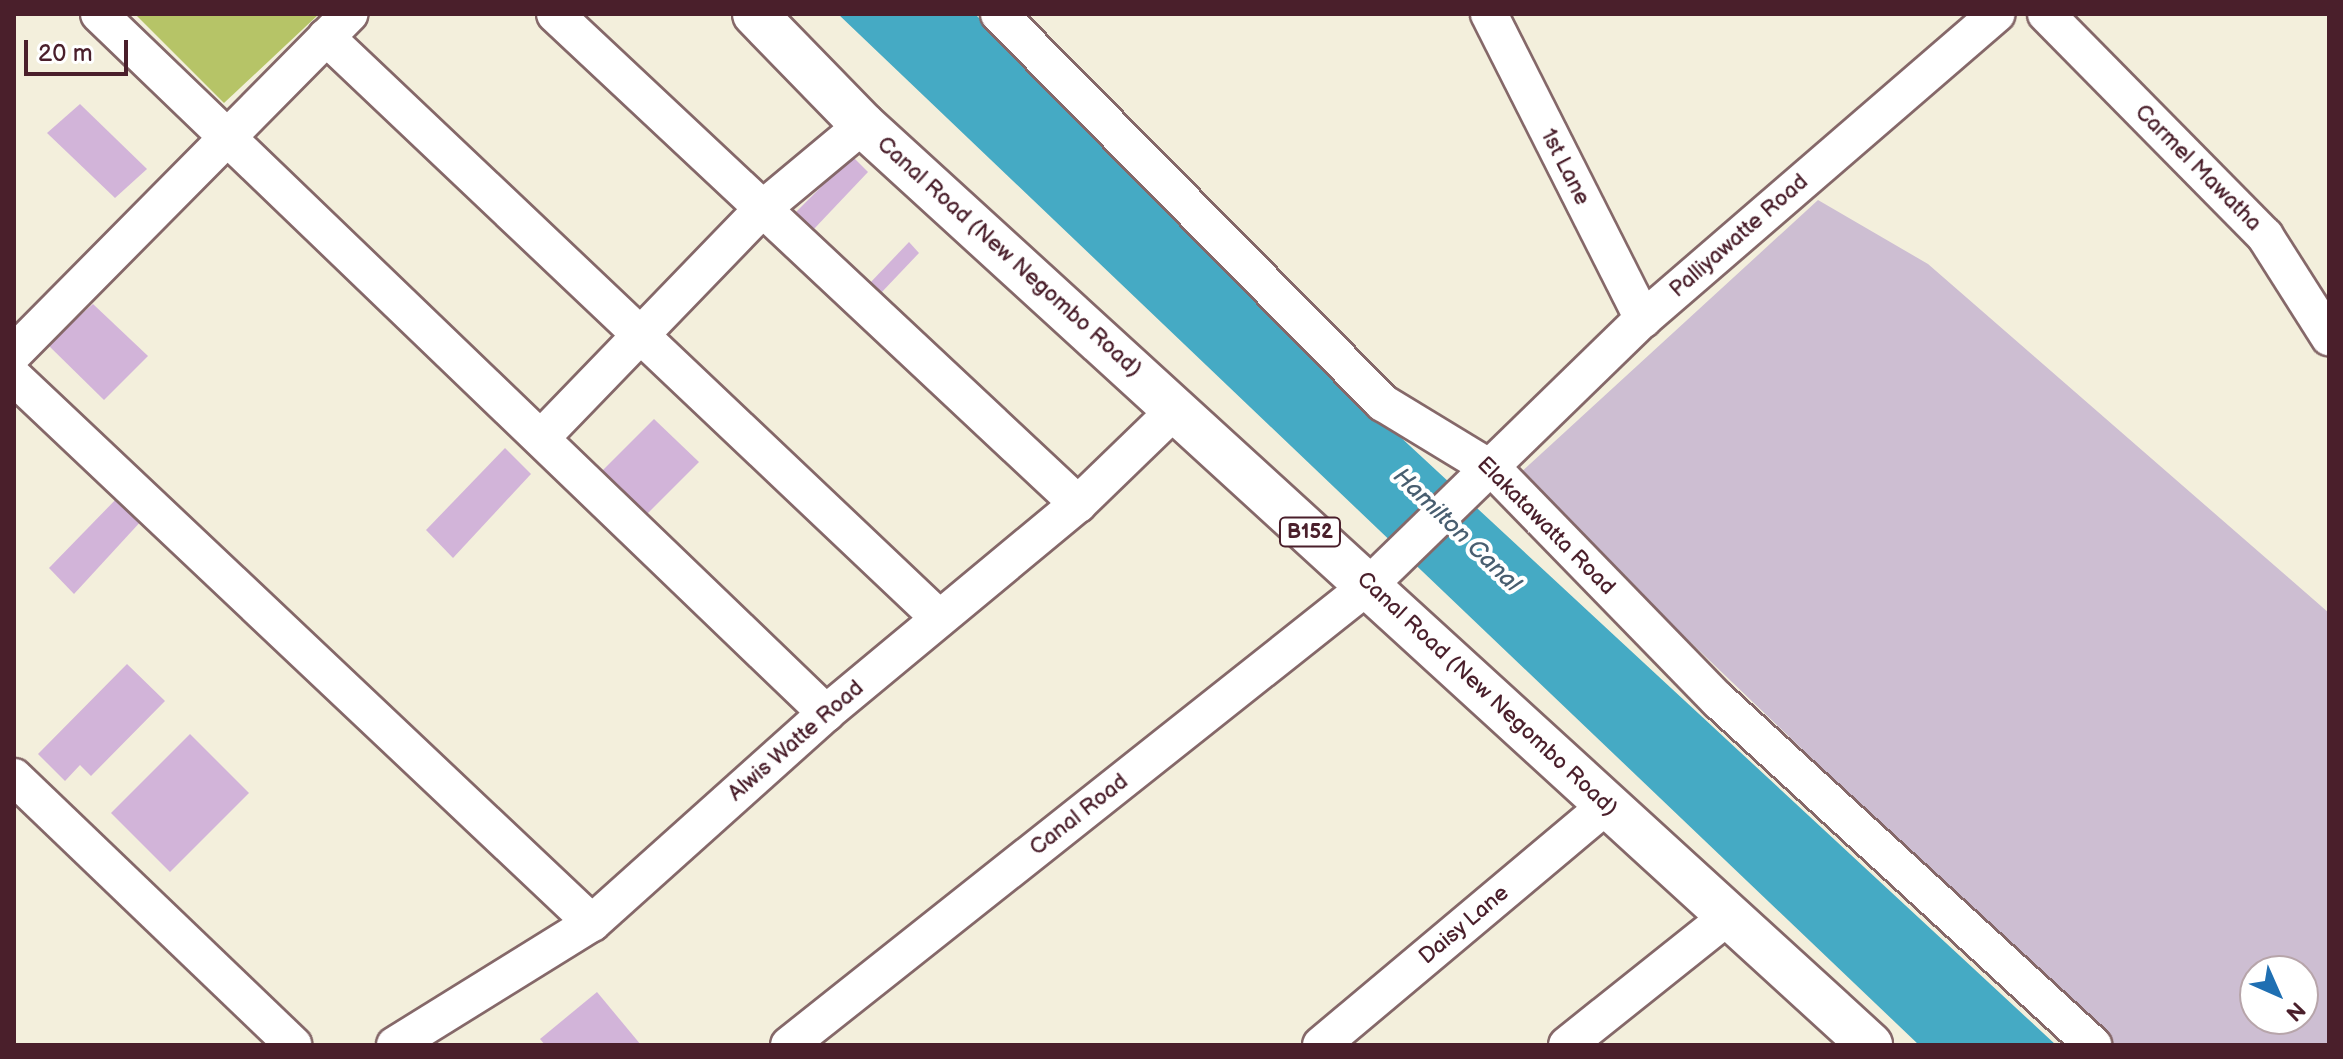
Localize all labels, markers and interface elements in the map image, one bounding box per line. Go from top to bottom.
scale bar [28,24,132,74]
text: 20 m [38,39,93,68]
street label: Carmel Mawatha [2129,99,2267,237]
street label: 1st Lane [1535,124,1595,210]
street label: Canal Road (New Negombo Road) [871,131,1147,383]
street label: Palliyawatte Road [1665,169,1813,303]
street label: Elakatawatta Road [1471,451,1621,601]
water label: Hamilton Canal [1387,462,1527,598]
road number: B152 [1278,516,1342,548]
street label: Canal Road (New Negombo Road) [1351,566,1623,822]
street label: Alwis Watte Road [723,675,869,807]
street label: Canal Road [1025,769,1133,861]
street label: Daisy Lane [1413,879,1515,971]
north arrow [2239,955,2319,1035]
text: N [2280,996,2310,1026]

